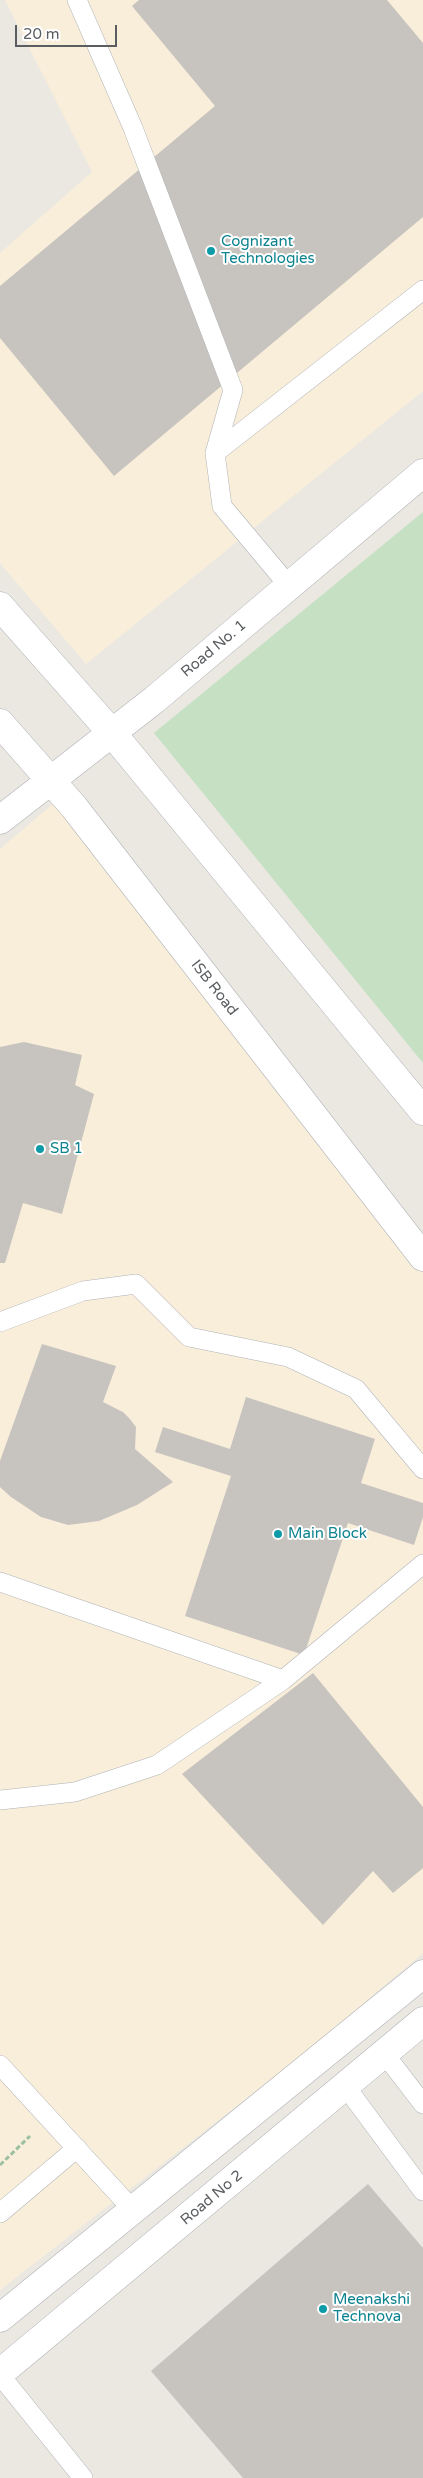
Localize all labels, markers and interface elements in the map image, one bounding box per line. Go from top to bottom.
scale bar [18,15,120,47]
text: 20 m [23,25,60,43]
place label: Cognizant Technologies [221,233,315,268]
marker: Cognizant Technologies [205,245,217,257]
street label: Road No. 1 [178,617,250,681]
street label: ISB Road [187,957,241,1019]
place label: SB 1 [50,1140,83,1158]
marker: SB 1 [34,1143,46,1155]
place label: Main Block [288,1525,367,1543]
marker: Main Block [272,1528,284,1540]
street label: Road No 2 [177,2167,247,2229]
place label: Meenakshi Technova [333,2291,410,2326]
marker: Meenakshi Technova [317,2303,329,2315]

